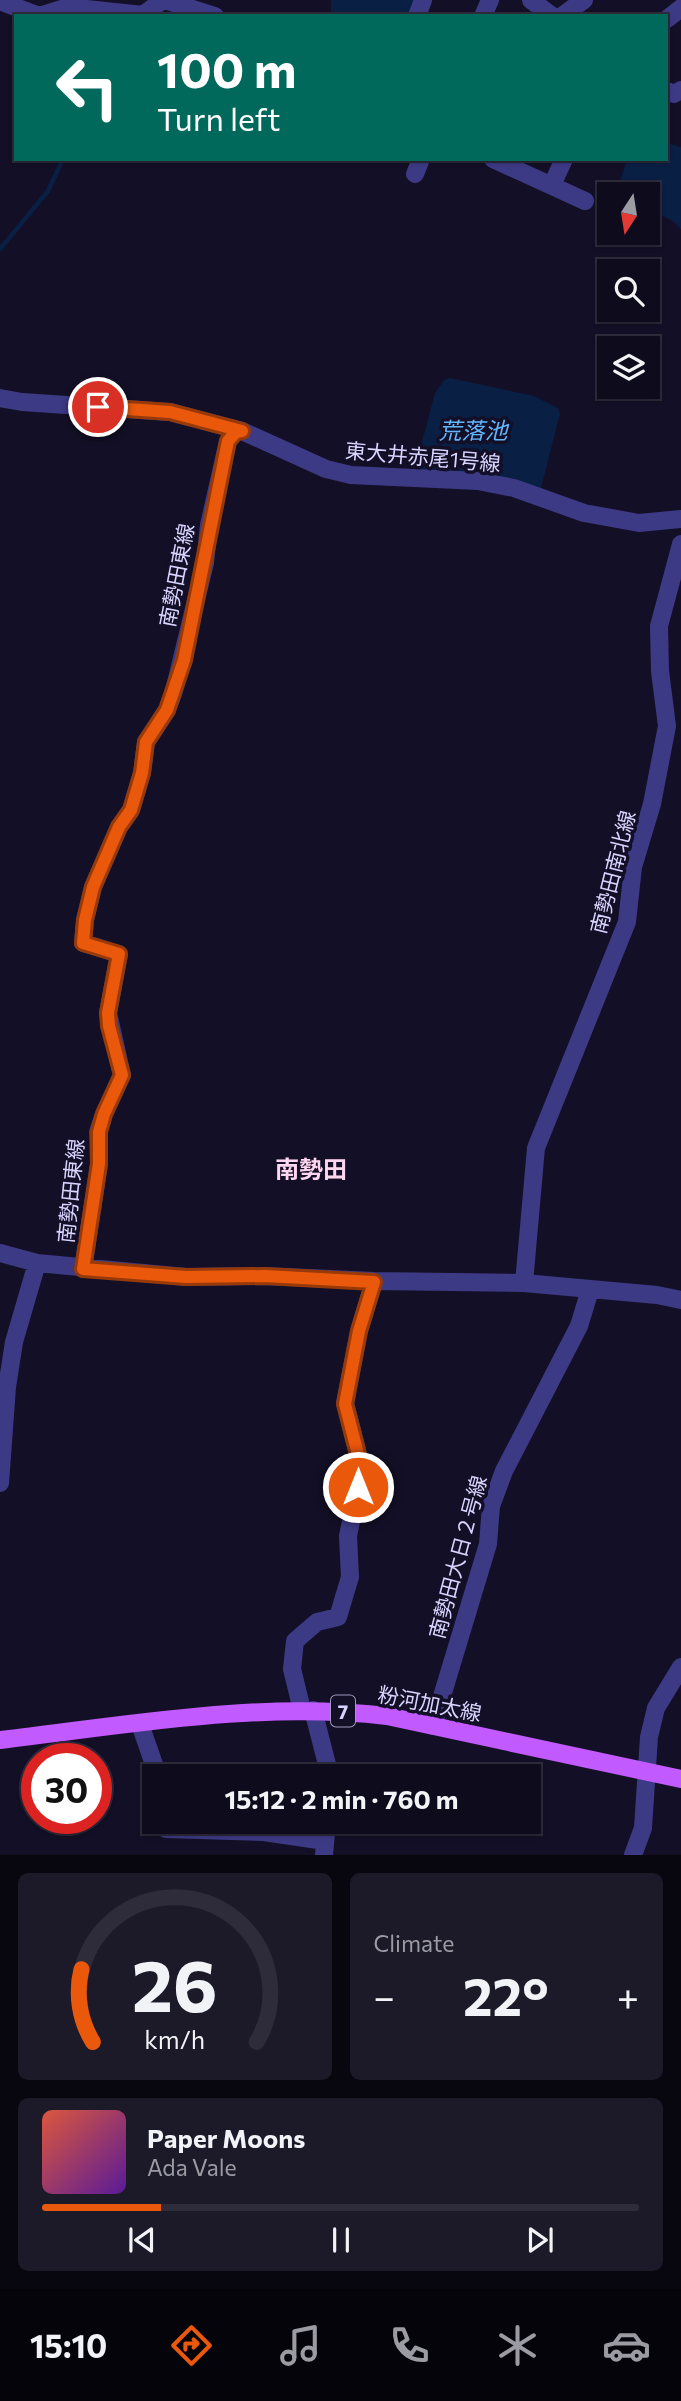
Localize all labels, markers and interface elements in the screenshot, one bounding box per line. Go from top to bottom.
text: 100 m [157,38,296,98]
icon: left [42,42,133,133]
text: Turn left [157,98,281,138]
north arrow [597,182,660,245]
map controls [597,182,660,399]
button: search [597,259,660,322]
button: layers [597,336,660,399]
pin [68,377,128,437]
icon: arrive [79,388,117,426]
water label: 荒落池 [439,416,510,444]
street label: 東大井赤尾1号線 [344,437,502,475]
street label: 南勢田東線 [154,521,198,629]
street label: 南勢田南北線 [585,808,639,936]
street label: 南勢田東線 [52,1137,88,1245]
district label: 南勢田 [275,1154,347,1183]
position arrow [321,1450,395,1524]
street label: 南勢田大日２号線 [423,1473,491,1641]
street label: 粉河加太線 [376,1681,484,1725]
road number: 7 [331,1695,355,1726]
speed limit sign: 30 [21,1743,112,1834]
text: 15:12 · 2 min · 760 m [225,1783,458,1814]
text: Climate [374,1929,455,1957]
text: 26 [132,1939,218,2028]
text: 22° [463,1963,549,2027]
text: − [374,1972,395,2019]
text: + [617,1972,639,2019]
text: km/h [144,2024,205,2054]
text: Paper Moons [147,2122,305,2153]
text: Ada Vale [147,2153,237,2181]
icon: previous [123,2221,161,2259]
icon: pause [322,2221,360,2259]
icon: next [521,2221,559,2259]
icon: directions [167,2321,216,2370]
icon: music [276,2321,325,2370]
icon: phone [385,2321,434,2370]
icon: climate [493,2321,542,2370]
icon: car [602,2321,651,2370]
text: 15:10 [30,2325,107,2365]

